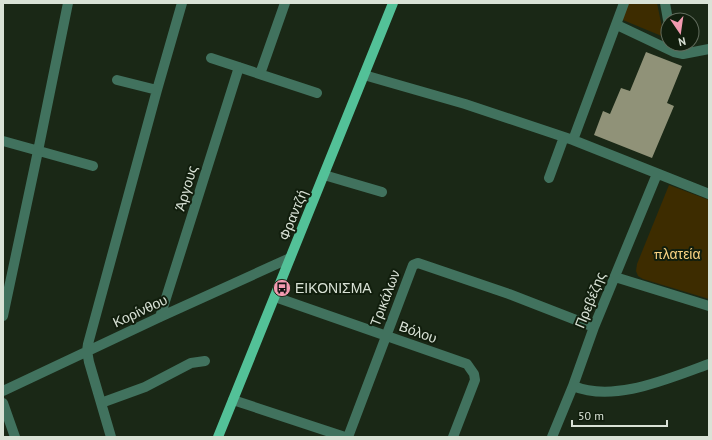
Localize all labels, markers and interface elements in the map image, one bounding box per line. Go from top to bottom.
north arrow [660,12,700,52]
text: N [677,34,687,49]
street label: Άργους [171,163,201,213]
street label: Φραντζή [275,187,311,243]
park label: πλατεία [653,245,701,263]
street label: Τρικάλων [366,267,404,329]
street label: Πρεβέζης [571,269,610,331]
bus stop icon: ΕΙΚΟΝΙΣΜΑ [272,278,292,298]
place label: ΕΙΚΟΝΙΣΜΑ [295,279,372,297]
street label: Κορίνθου [110,291,170,331]
street label: Βόλου [397,317,439,347]
scale bar [572,402,667,428]
text: 50 m [578,408,604,423]

